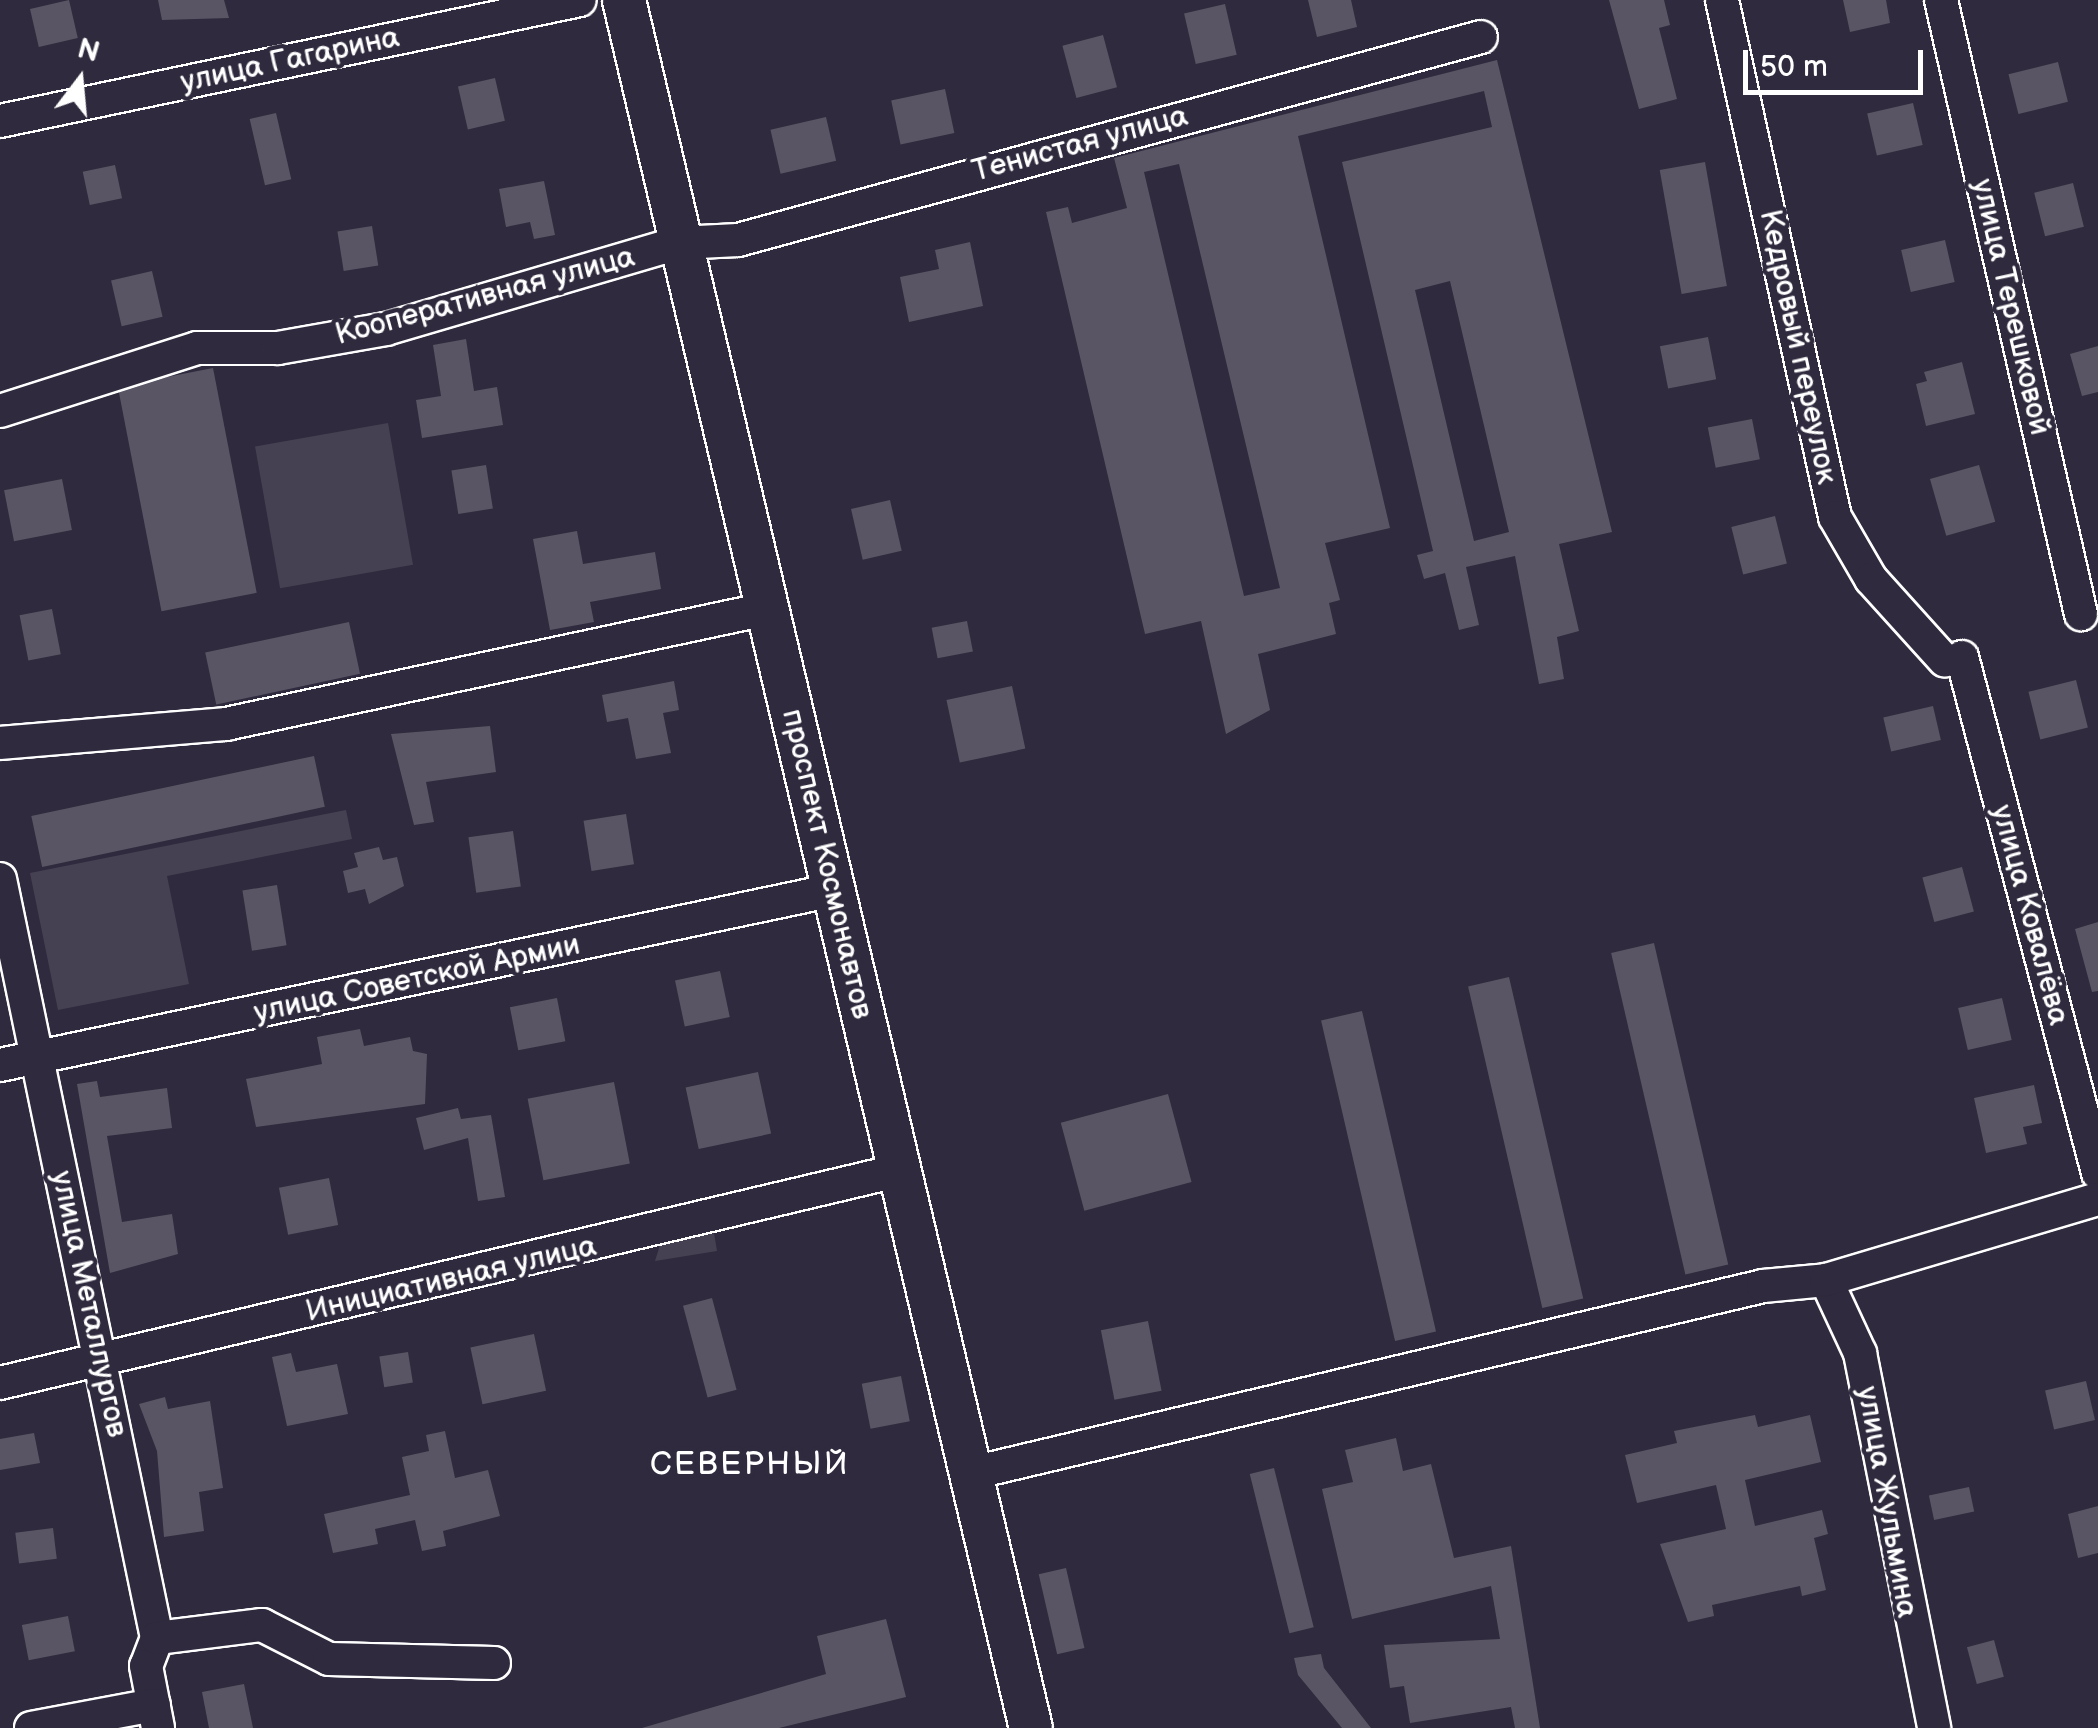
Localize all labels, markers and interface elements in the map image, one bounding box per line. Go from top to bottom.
street label: улица Гагарина [177,19,403,101]
north arrow [30,30,130,130]
scale bar [1748,30,1928,92]
text: N [74,32,103,69]
text: 50 m [1760,49,1828,85]
street label: Тенистая улица [968,98,1192,190]
street label: улица Терешковой [1964,176,2058,438]
street label: Кедровый переулок [1751,207,1845,487]
street label: Кооперативная улица [331,239,639,353]
street label: проспект Космонавтов [774,705,880,1023]
street label: улица Ковалёва [1983,801,2077,1029]
street label: улица Советской Армии [251,927,583,1031]
street label: улица Металлургов [43,1168,135,1440]
street label: Инициативная улица [302,1228,600,1330]
street label: улица Жульмина [1849,1383,1925,1621]
district label: СЕВЕРНЫЙ [650,1446,850,1484]

